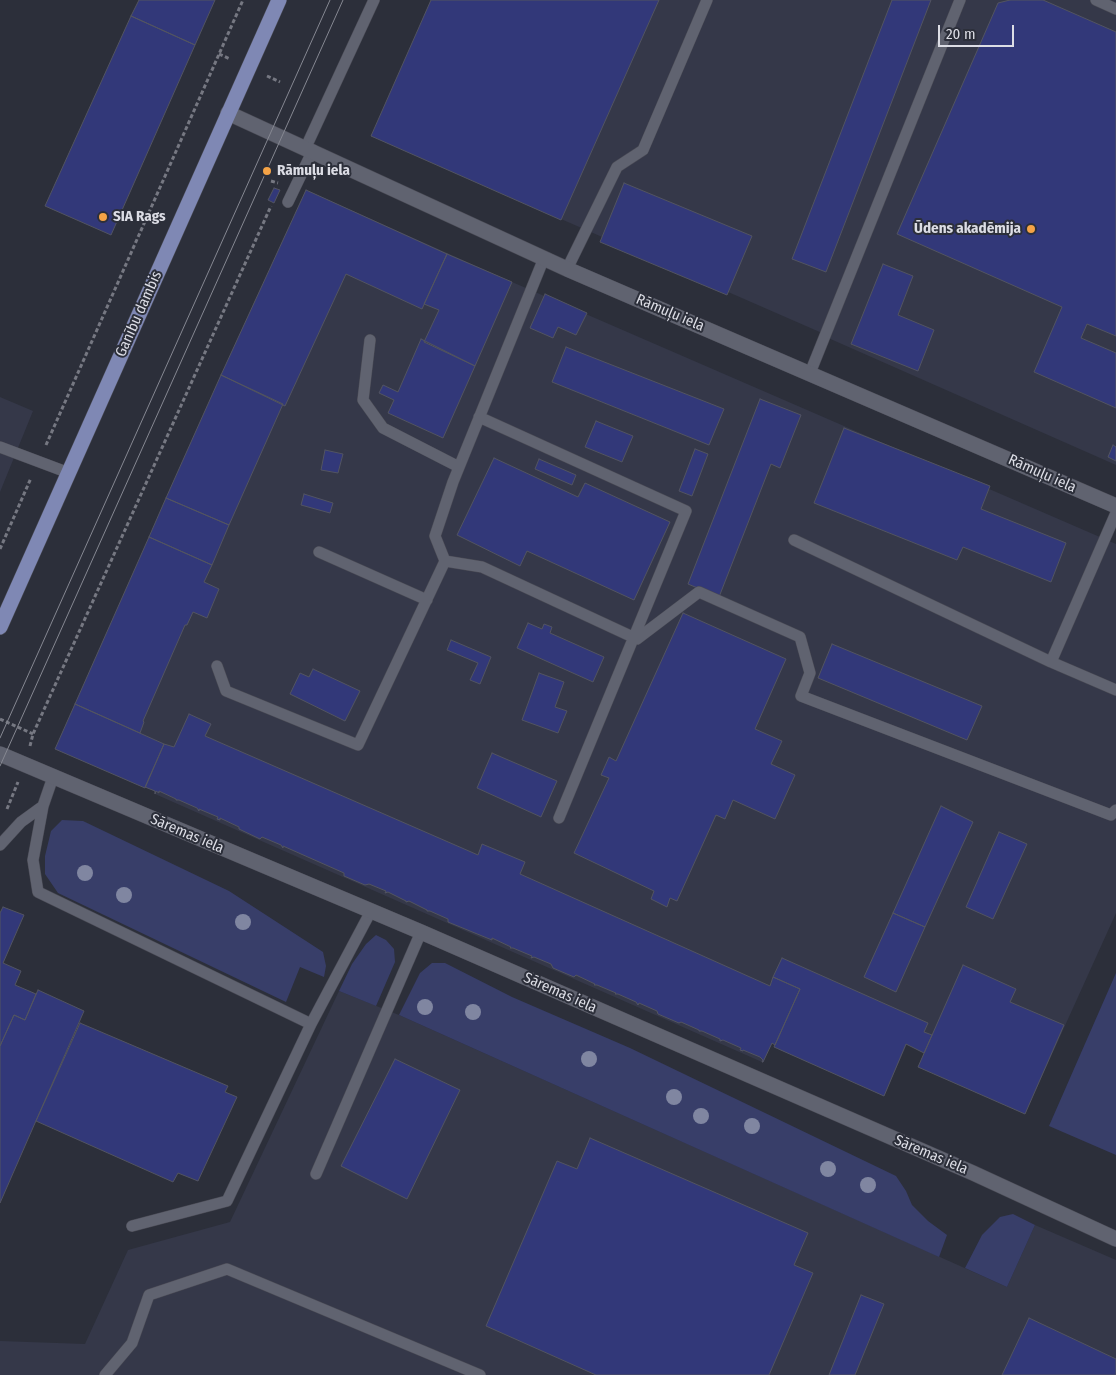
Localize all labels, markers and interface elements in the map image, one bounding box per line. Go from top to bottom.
scale bar [941,15,1017,47]
text: 20 m [946,25,976,43]
place label: Rāmuļu iela [277,162,350,180]
marker: Rāmuļu iela [261,165,273,177]
place label: SIA Rags [113,208,166,226]
marker: SIA Rags [97,211,109,223]
place label: Ūdens akadēmija [914,220,1021,238]
marker: Ūdens akadēmija [1025,223,1037,235]
street label: Ganību dambis [112,268,166,360]
street label: Rāmuļu iela [633,291,707,335]
street label: Rāmuļu iela [1005,451,1079,497]
street label: Sāremas iela [148,810,226,858]
street label: Sāremas iela [521,969,599,1017]
street label: Sāremas iela [892,1131,970,1179]

